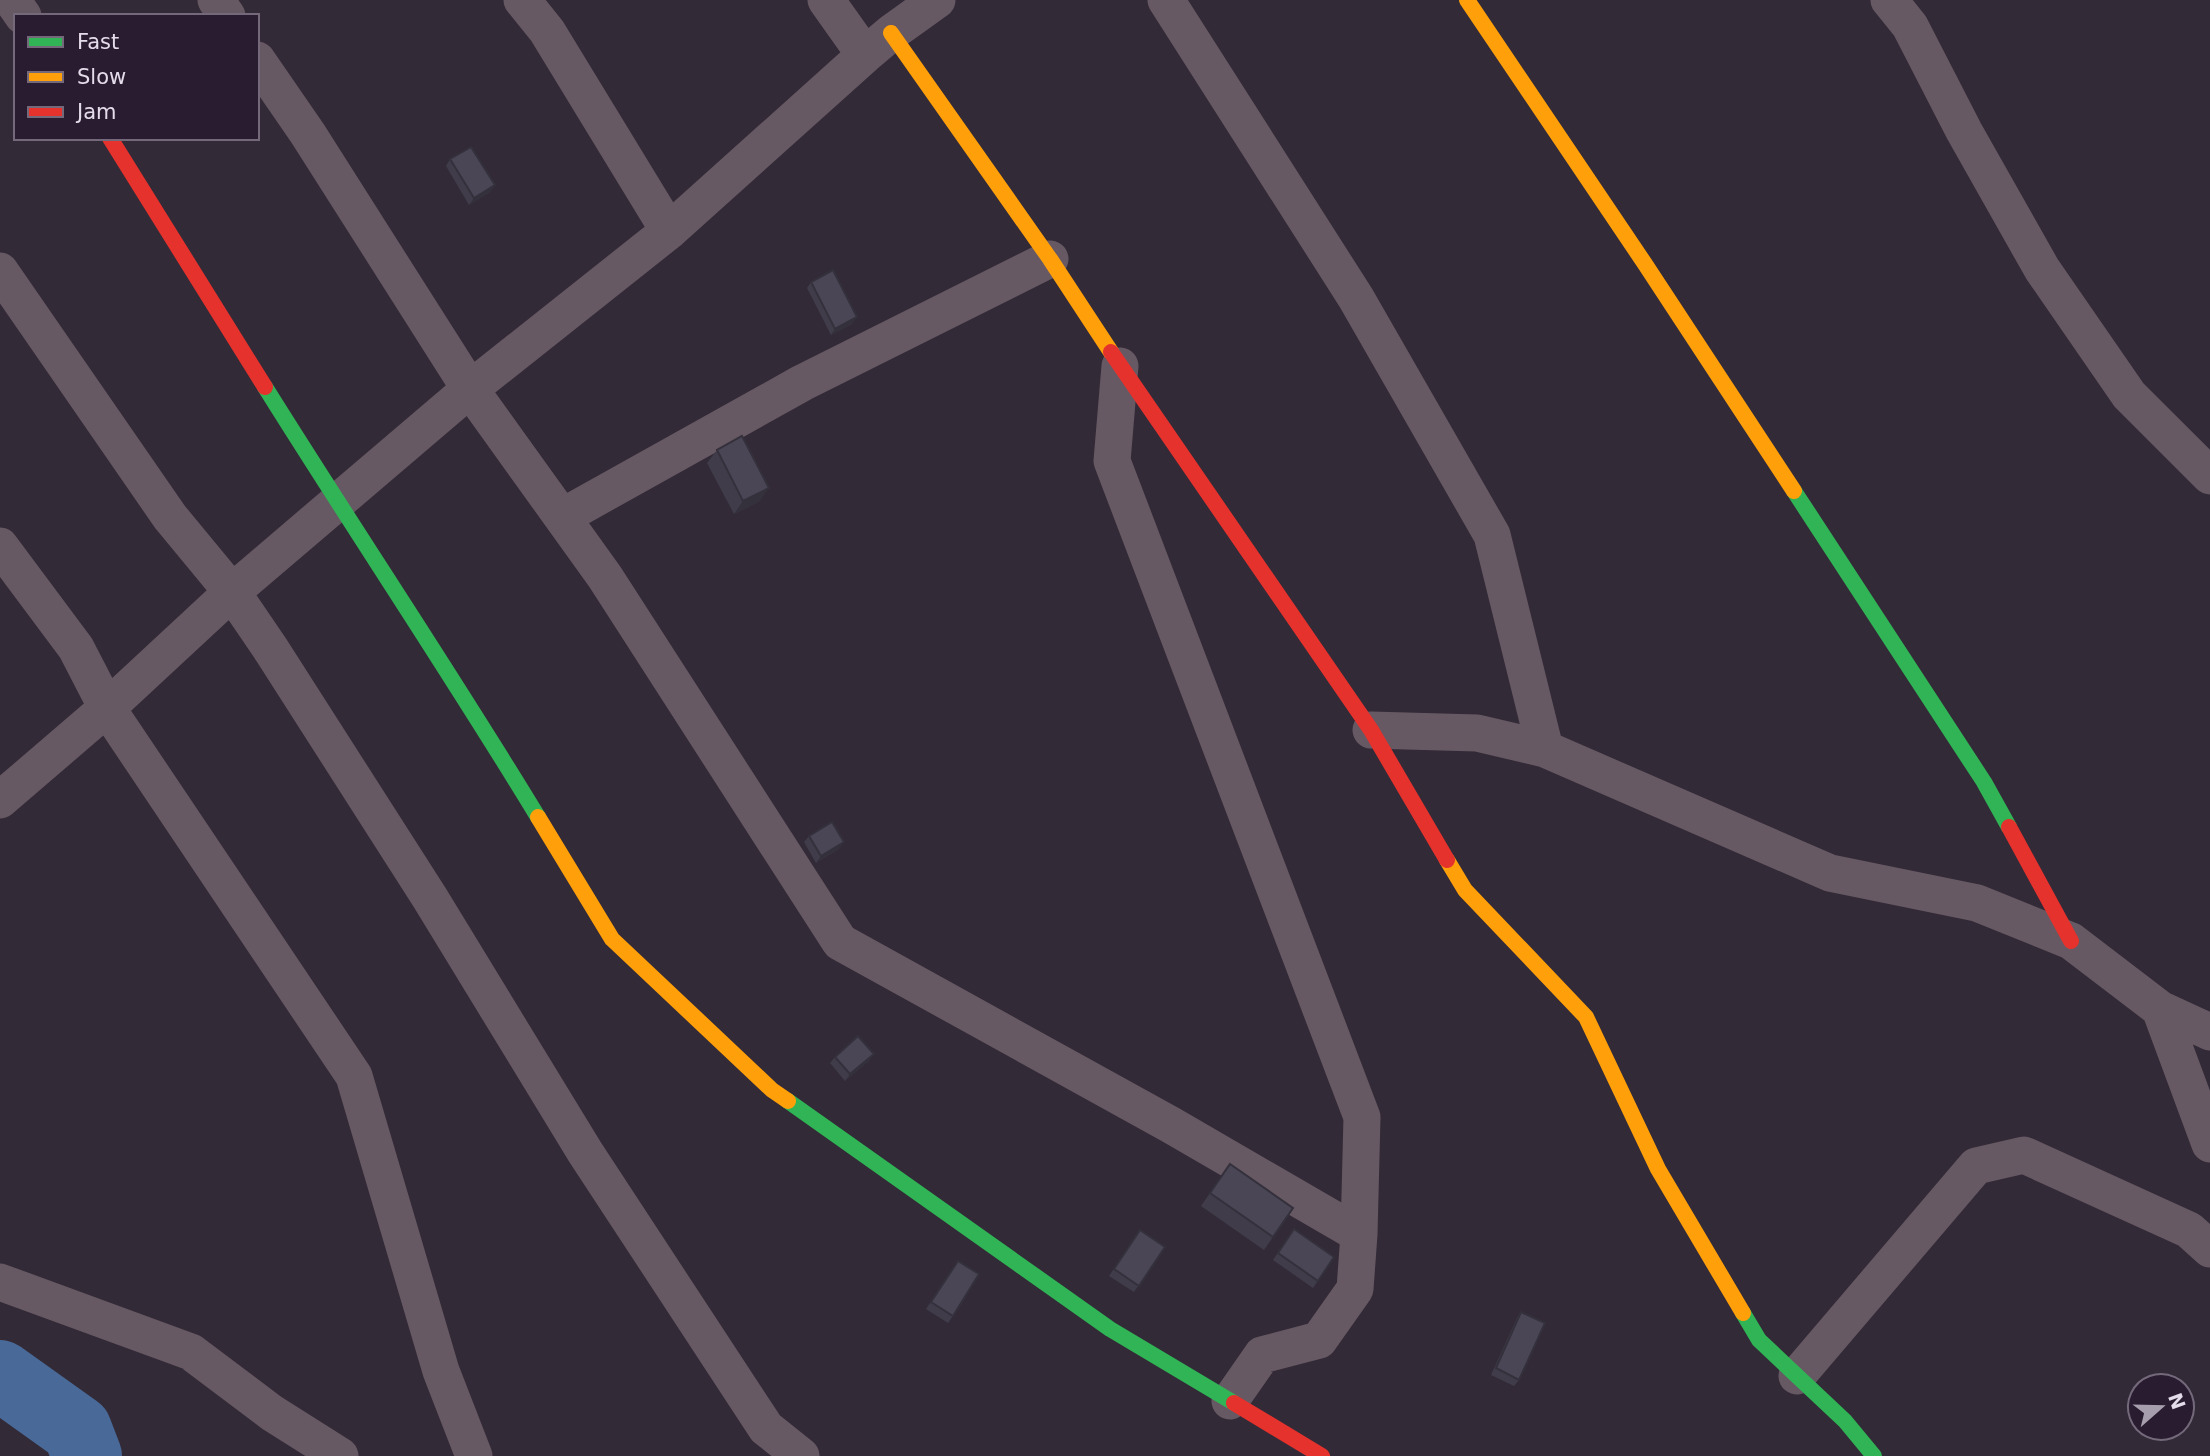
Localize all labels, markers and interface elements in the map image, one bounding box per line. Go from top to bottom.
legend [14,14,259,140]
text: Fast [77,30,119,54]
text: Slow [77,65,126,89]
text: Jam [75,100,117,124]
north arrow [2126,1372,2196,1442]
text: N [2164,1390,2190,1412]

